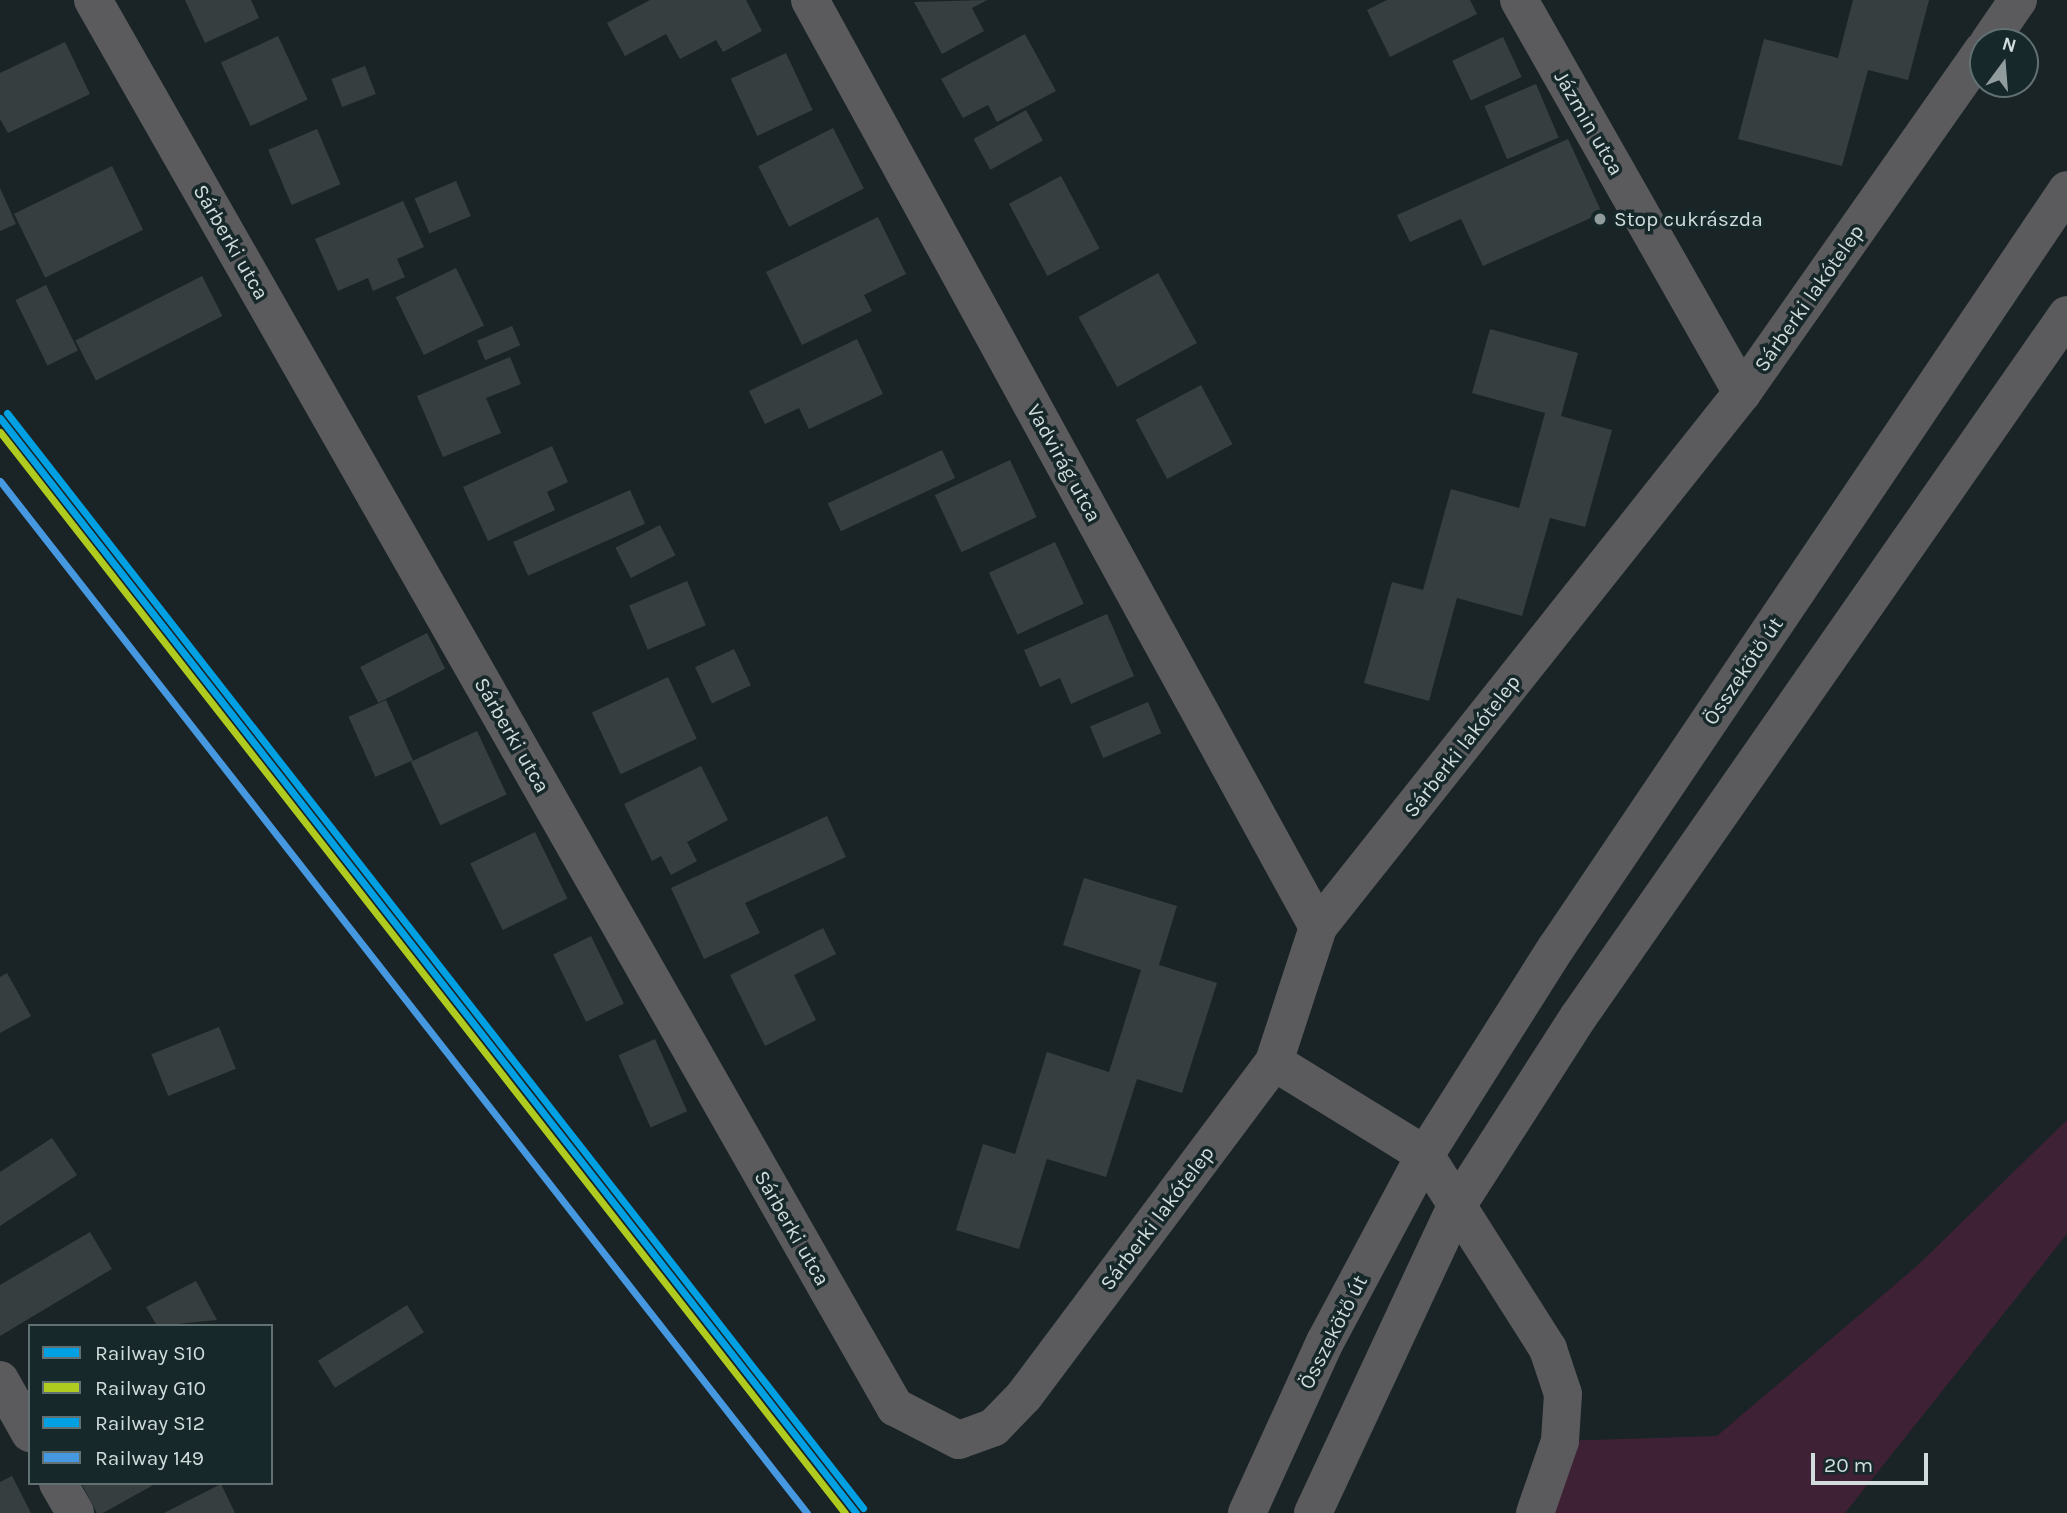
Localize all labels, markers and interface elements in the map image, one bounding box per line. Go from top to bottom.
north arrow [1969,28,2039,98]
text: N [2000,32,2019,57]
street label: Jázmin utca [1549,66,1629,180]
street label: Sárberki utca [188,180,274,304]
place label: Stop cukrászda [1614,206,1763,232]
marker: Stop cukrászda [1592,211,1608,227]
street label: Sárberki lakótelep [1749,219,1869,377]
street label: Vadvirág utca [1021,400,1107,526]
street label: Összekötő út [1698,612,1788,730]
street label: Sárberki lakótelep [1398,670,1526,822]
street label: Sárberki utca [469,673,555,797]
street label: Sárberki lakótelep [1095,1141,1219,1295]
street label: Sárberki utca [749,1166,835,1290]
street label: Összekötő út [1293,1271,1373,1393]
legend [28,1324,273,1485]
text: Railway S10 [95,1341,205,1365]
text: Railway G10 [95,1376,206,1400]
text: Railway S12 [95,1411,205,1435]
scale bar [1815,1440,1932,1484]
text: Railway 149 [95,1446,204,1470]
text: 20 m [1824,1453,1873,1477]

